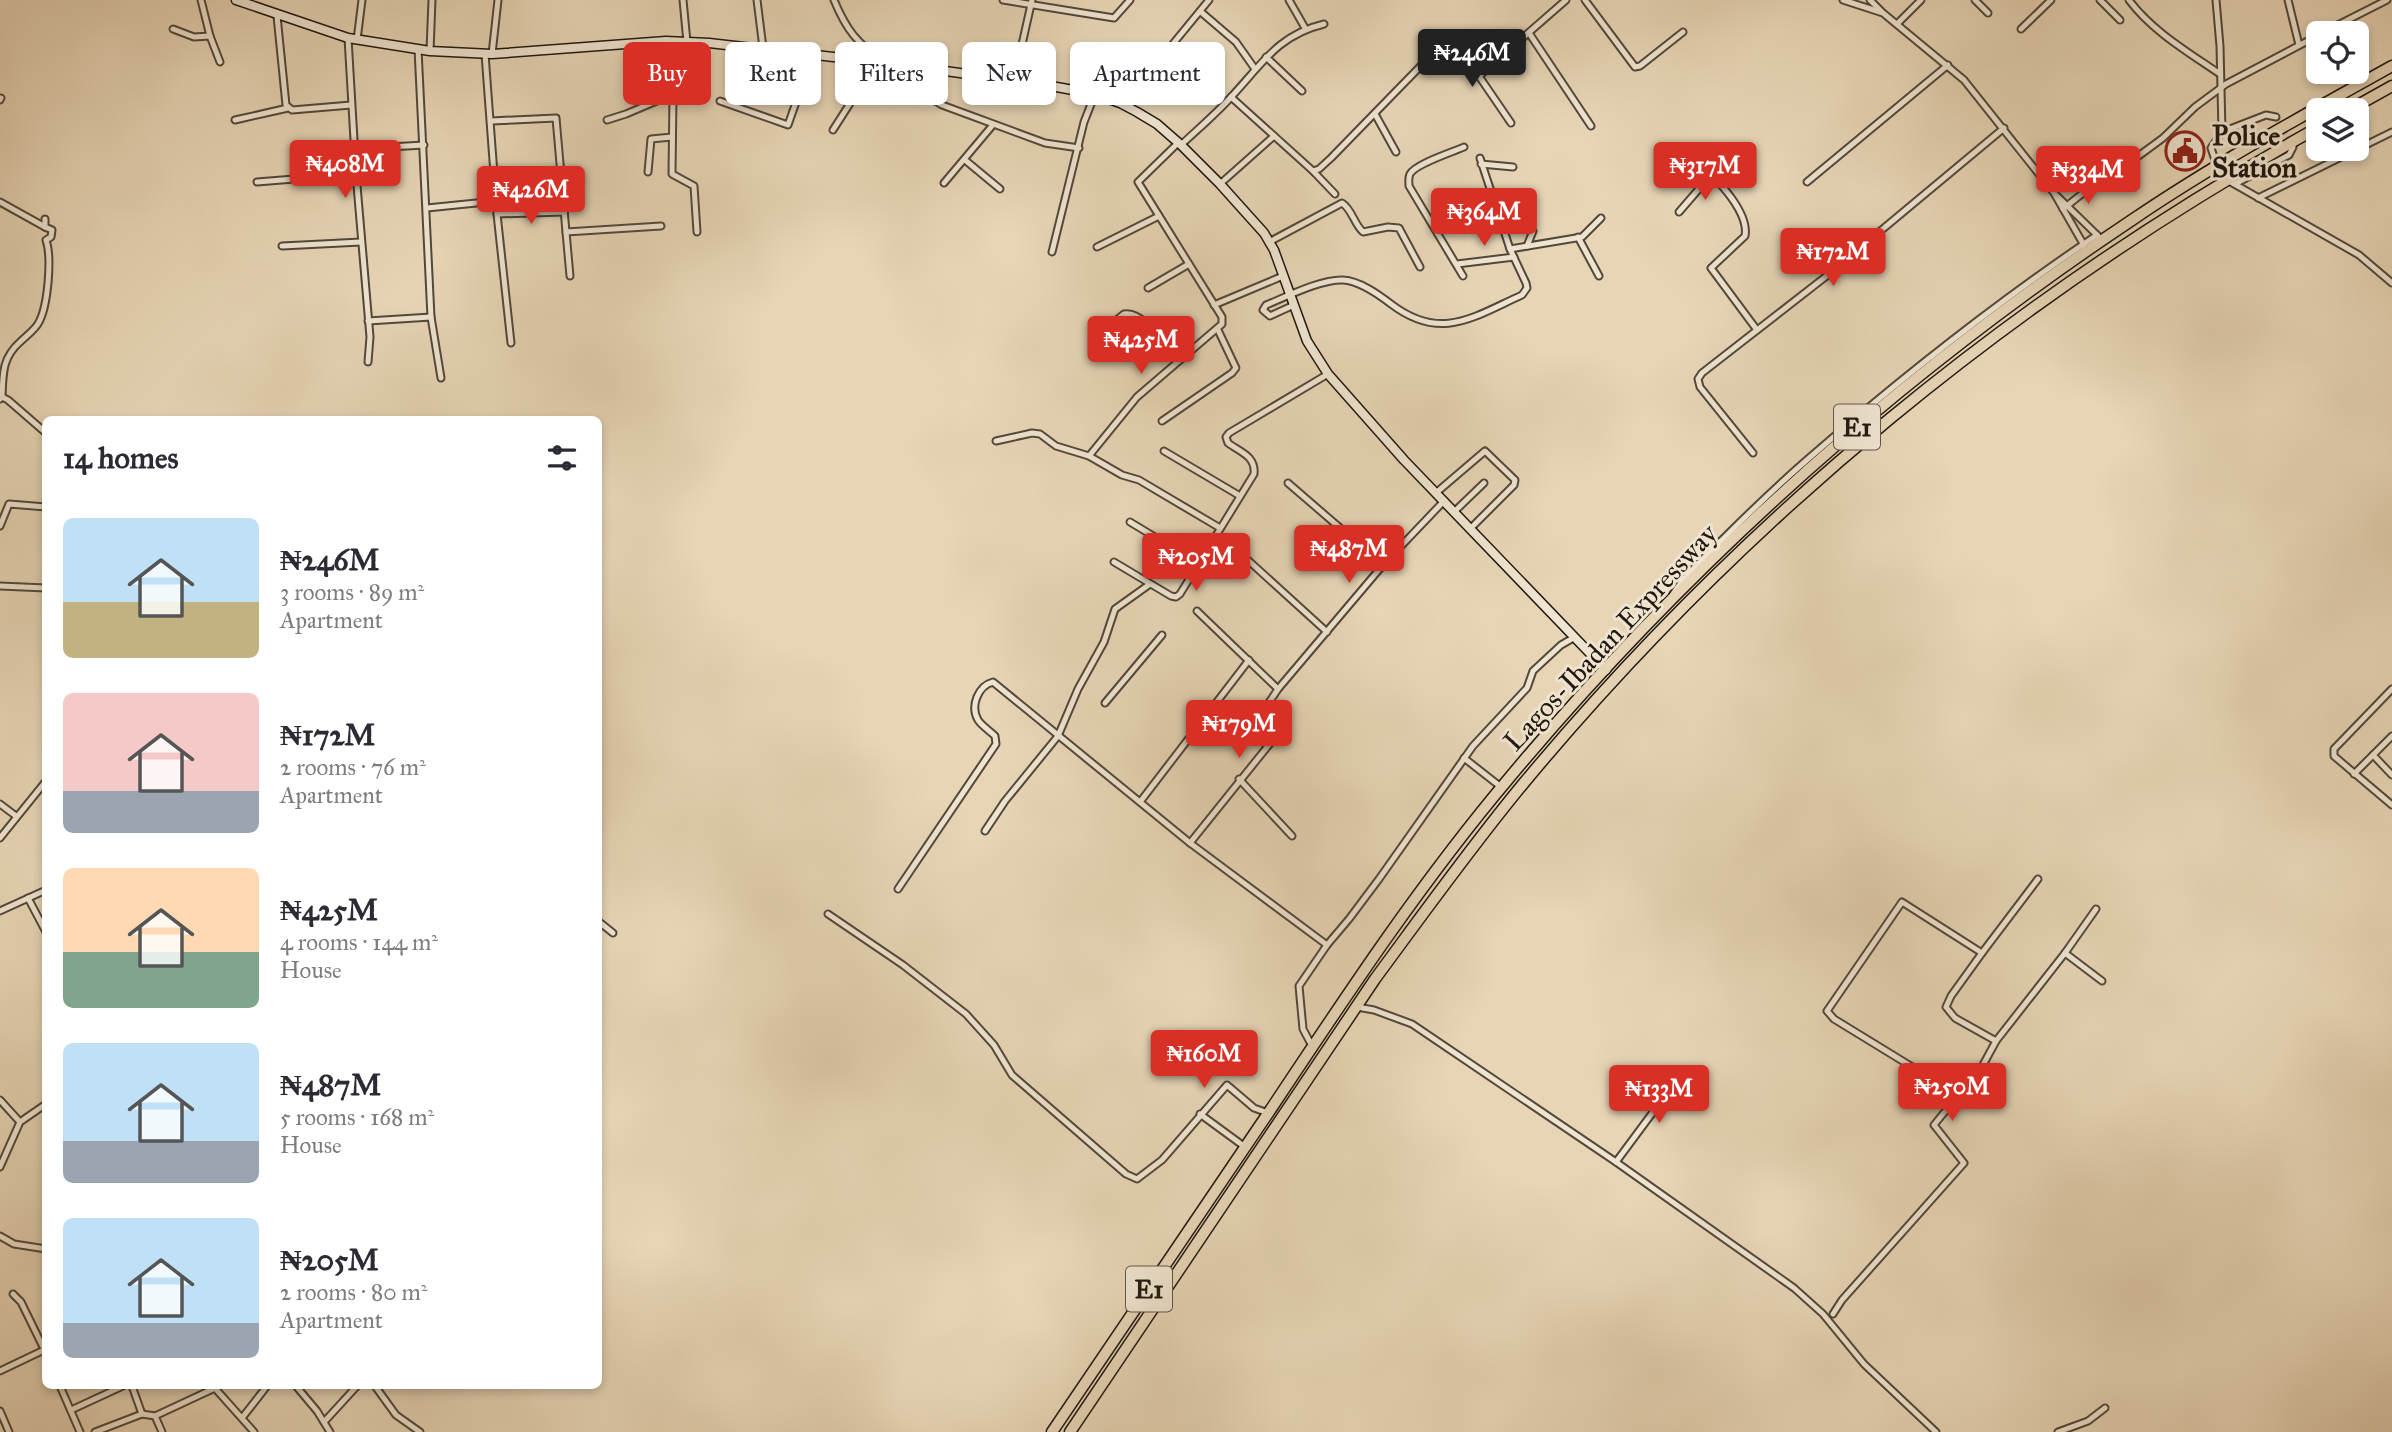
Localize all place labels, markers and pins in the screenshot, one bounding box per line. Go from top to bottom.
pin: ₦246M [1423,29,1521,89]
place label: Police Station [2212,118,2297,185]
public building icon: Police Station [2164,130,2206,172]
pin: ₦408M [296,140,394,200]
pin: ₦317M [1656,142,1754,202]
pin: ₦334M [2039,146,2137,206]
pin: ₦426M [482,166,580,226]
pin: ₦364M [1435,188,1533,248]
pin: ₦172M [1784,229,1882,288]
pin: ₦425M [1092,316,1190,376]
pin: ₦487M [1300,526,1398,585]
pin: ₦205M [1147,534,1245,593]
pin: ₦179M [1190,700,1288,760]
pin: ₦160M [1155,1030,1253,1090]
pin: ₦250M [1903,1064,2001,1123]
pin: ₦133M [1610,1066,1708,1125]

